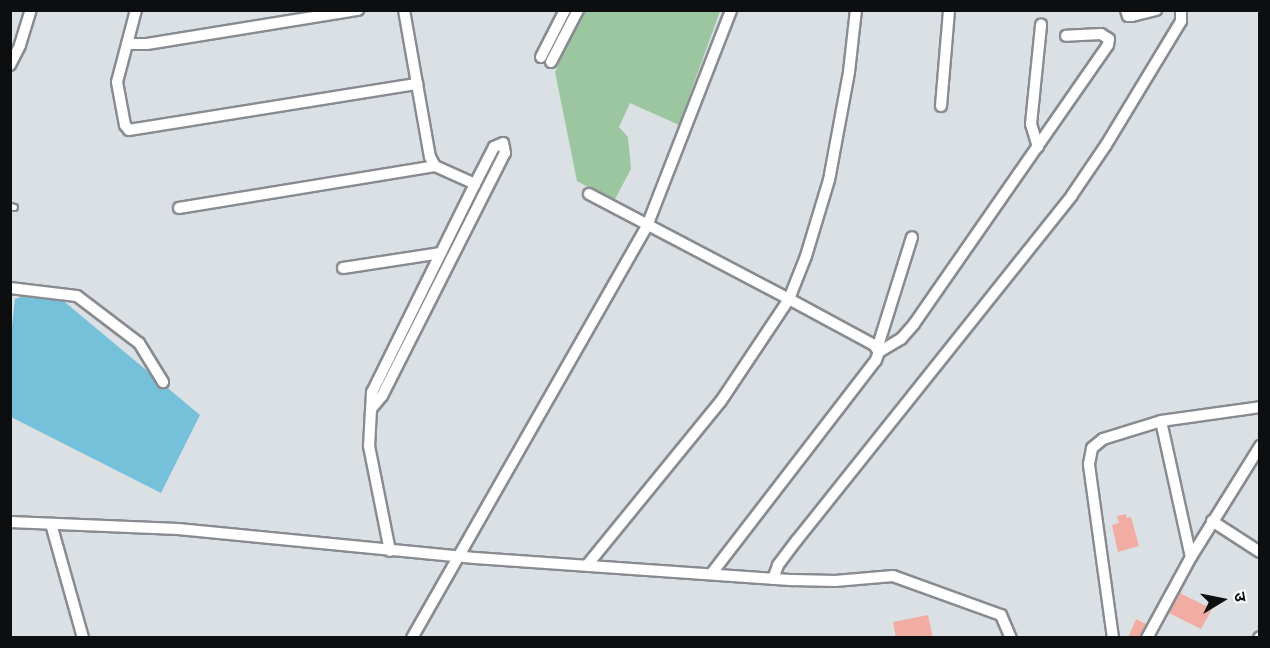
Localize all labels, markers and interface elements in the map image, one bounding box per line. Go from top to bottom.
north arrow [1192,570,1252,630]
text: उ [1230,591,1250,603]

